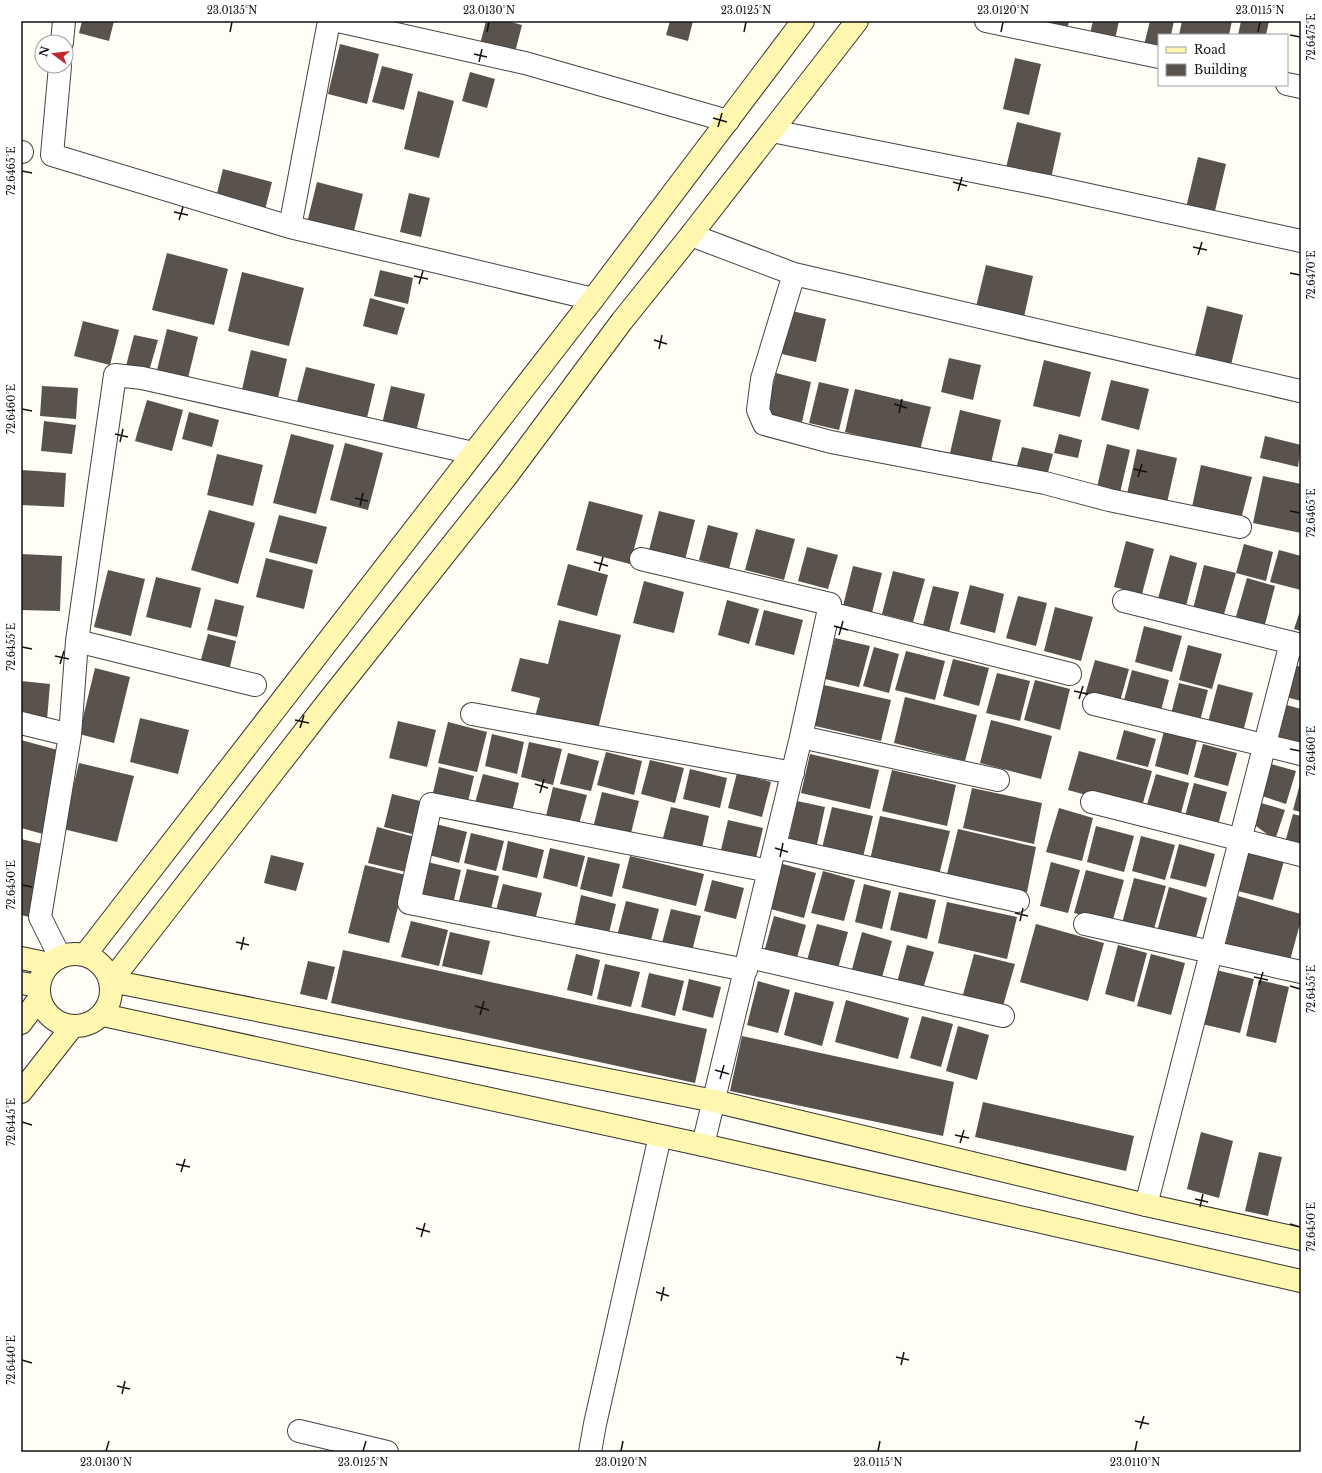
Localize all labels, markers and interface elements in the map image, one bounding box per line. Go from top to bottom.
text: 23.0135°N [207,4,257,17]
text: 23.0130°N [463,4,515,17]
text: 23.0125°N [721,4,771,17]
text: 23.0120°N [977,4,1029,17]
text: 23.0115°N [1236,4,1284,17]
text: 72.6475°E [1305,13,1318,61]
north arrow [34,34,74,74]
legend [1158,34,1288,86]
text: Road [1194,42,1226,57]
text: N [36,44,53,58]
text: Building [1194,62,1248,77]
text: 72.6465°E [5,147,18,195]
text: 72.6470°E [1305,251,1318,299]
text: 72.6460°E [5,384,18,434]
text: 72.6465°E [1305,489,1318,537]
text: 72.6455°E [5,623,18,671]
text: 72.6460°E [1305,726,1318,776]
text: 72.6450°E [5,860,18,910]
text: 72.6455°E [1305,965,1318,1013]
text: 72.6445°E [5,1098,18,1146]
text: 72.6450°E [1305,1202,1318,1252]
text: 72.6440°E [5,1335,18,1385]
text: 23.0130°N [80,1456,132,1469]
text: 23.0125°N [338,1456,388,1469]
text: 23.0120°N [595,1456,647,1469]
text: 23.0115°N [854,1456,902,1469]
text: 23.0110°N [1110,1456,1160,1469]

